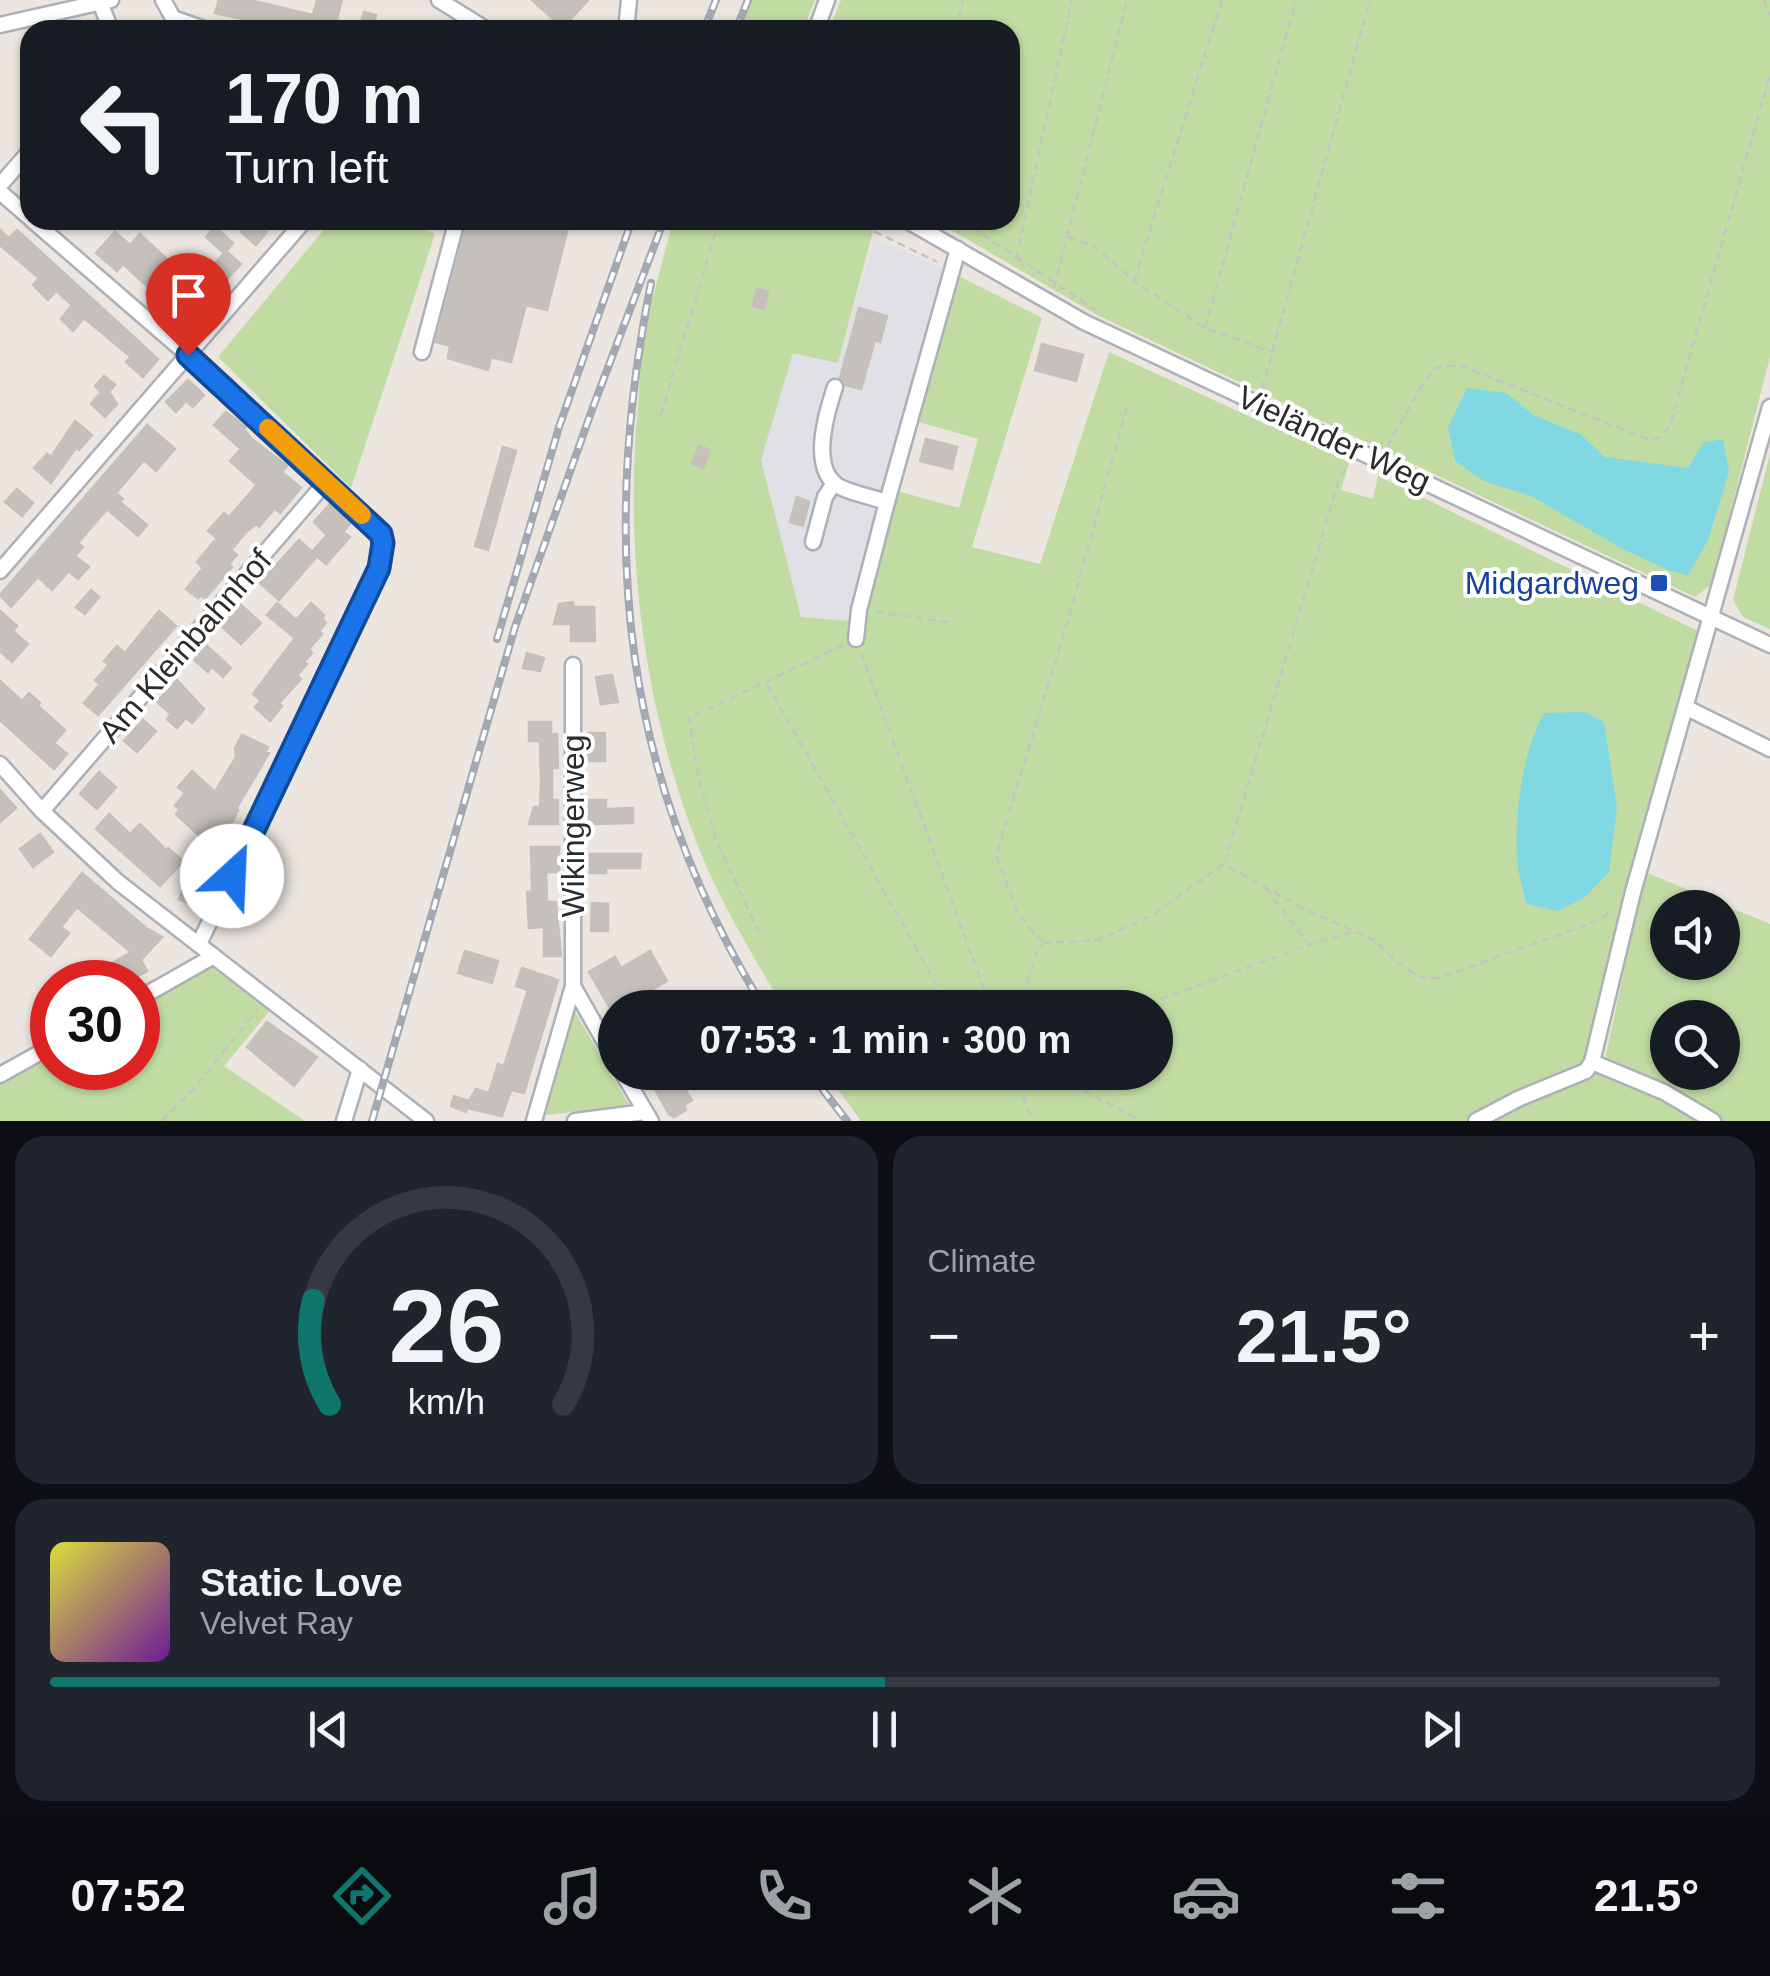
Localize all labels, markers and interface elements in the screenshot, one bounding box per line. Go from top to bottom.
icon: left [60,60,190,190]
text: 170 m [225,60,423,138]
text: Turn left [225,142,388,193]
pin [146,253,231,356]
icon: arrive [161,268,216,323]
street label: Vieländer Weg [1232,379,1436,499]
street label: Am Kleinbahnhof [91,542,279,750]
place label: Midgardweg [1465,565,1639,601]
marker: Midgardweg [1648,572,1670,594]
street label: Wikingerweg [555,734,591,918]
position arrow [180,824,284,928]
map controls [1650,890,1740,1090]
button: sound [1650,890,1740,980]
speed limit sign: 30 [30,960,160,1090]
button: search [1650,1000,1740,1090]
text: 07:53 · 1 min · 300 m [700,1019,1071,1061]
text: Climate [928,1243,1036,1279]
text: 26 [388,1268,504,1384]
text: 21.5° [1236,1294,1412,1378]
text: − [928,1305,960,1367]
text: + [1688,1305,1720,1367]
text: km/h [408,1382,485,1422]
text: Static Love [200,1562,403,1604]
text: Velvet Ray [200,1605,353,1641]
icon: previous [301,1702,356,1757]
icon: pause [857,1702,912,1757]
icon: next [1414,1702,1469,1757]
icon: directions [327,1861,397,1931]
icon: music [538,1861,608,1931]
icon: phone [749,1861,819,1931]
icon: climate [960,1861,1030,1931]
icon: car [1171,1861,1241,1931]
icon: filters [1383,1861,1453,1931]
text: 07:52 [71,1870,186,1921]
text: 21.5° [1594,1870,1699,1921]

